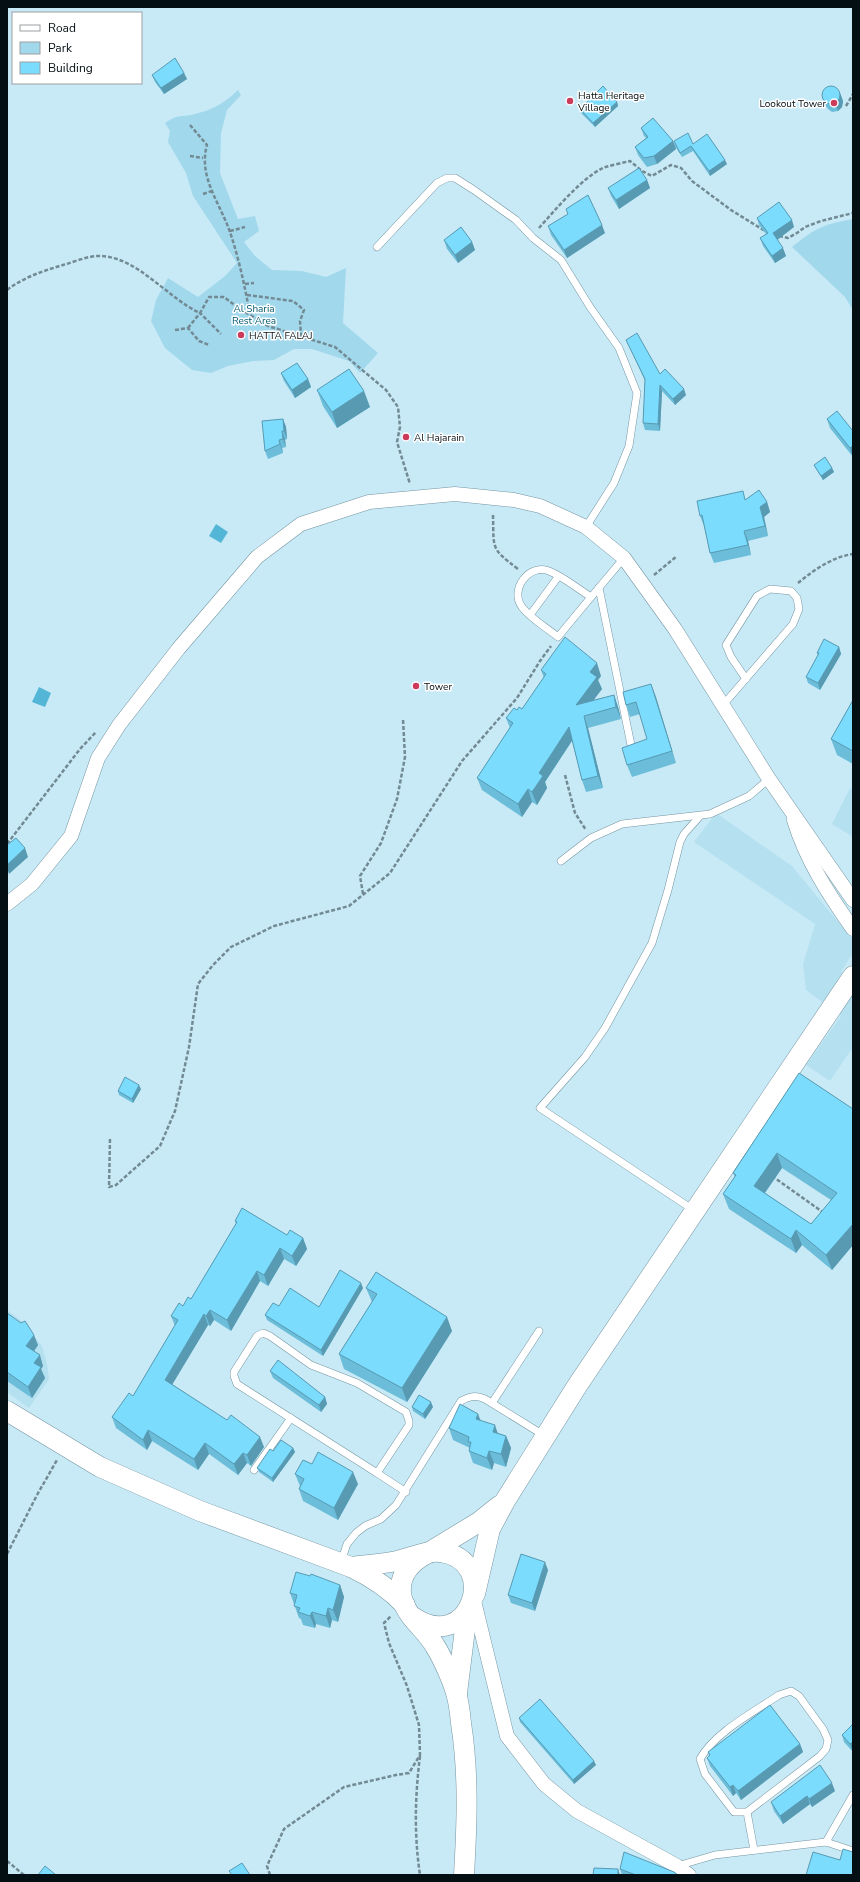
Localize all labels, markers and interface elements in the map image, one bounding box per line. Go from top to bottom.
legend [12,12,142,84]
text: Road [48,20,76,36]
text: Park [48,40,73,56]
text: Building [48,60,93,76]
place label: Hatta Heritage Village [577,89,644,115]
marker: Hatta Heritage Village [565,96,575,106]
place label: Lookout Tower [759,97,826,111]
marker: Lookout Tower [829,98,839,108]
park label: Al Sharia Rest Area [232,302,276,328]
place label: HATTA FALAJ [249,329,313,343]
marker: HATTA FALAJ [236,330,246,340]
place label: Al Hajarain [414,431,464,445]
marker: Al Hajarain [401,432,411,442]
place label: Tower [424,680,452,694]
marker: Tower [411,681,421,691]

